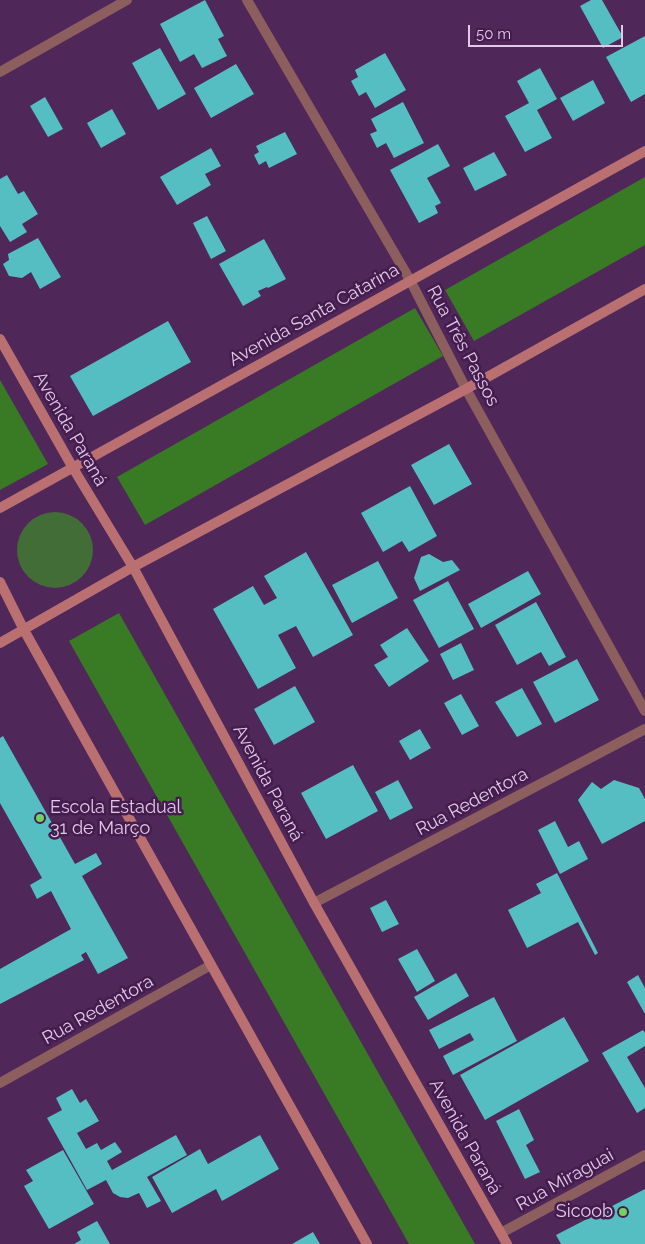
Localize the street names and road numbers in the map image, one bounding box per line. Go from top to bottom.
street label: Avenida Santa Catarina [225,259,403,371]
street label: Rua Três Passos [422,282,504,410]
street label: Avenida Paraná [28,368,112,490]
street label: Avenida Paraná [228,721,308,845]
street label: Rua Redentora [412,763,532,841]
street label: Rua Redentora [39,971,157,1049]
street label: Avenida Paraná [424,1075,506,1199]
street label: Rua Miraguai [513,1144,617,1216]

